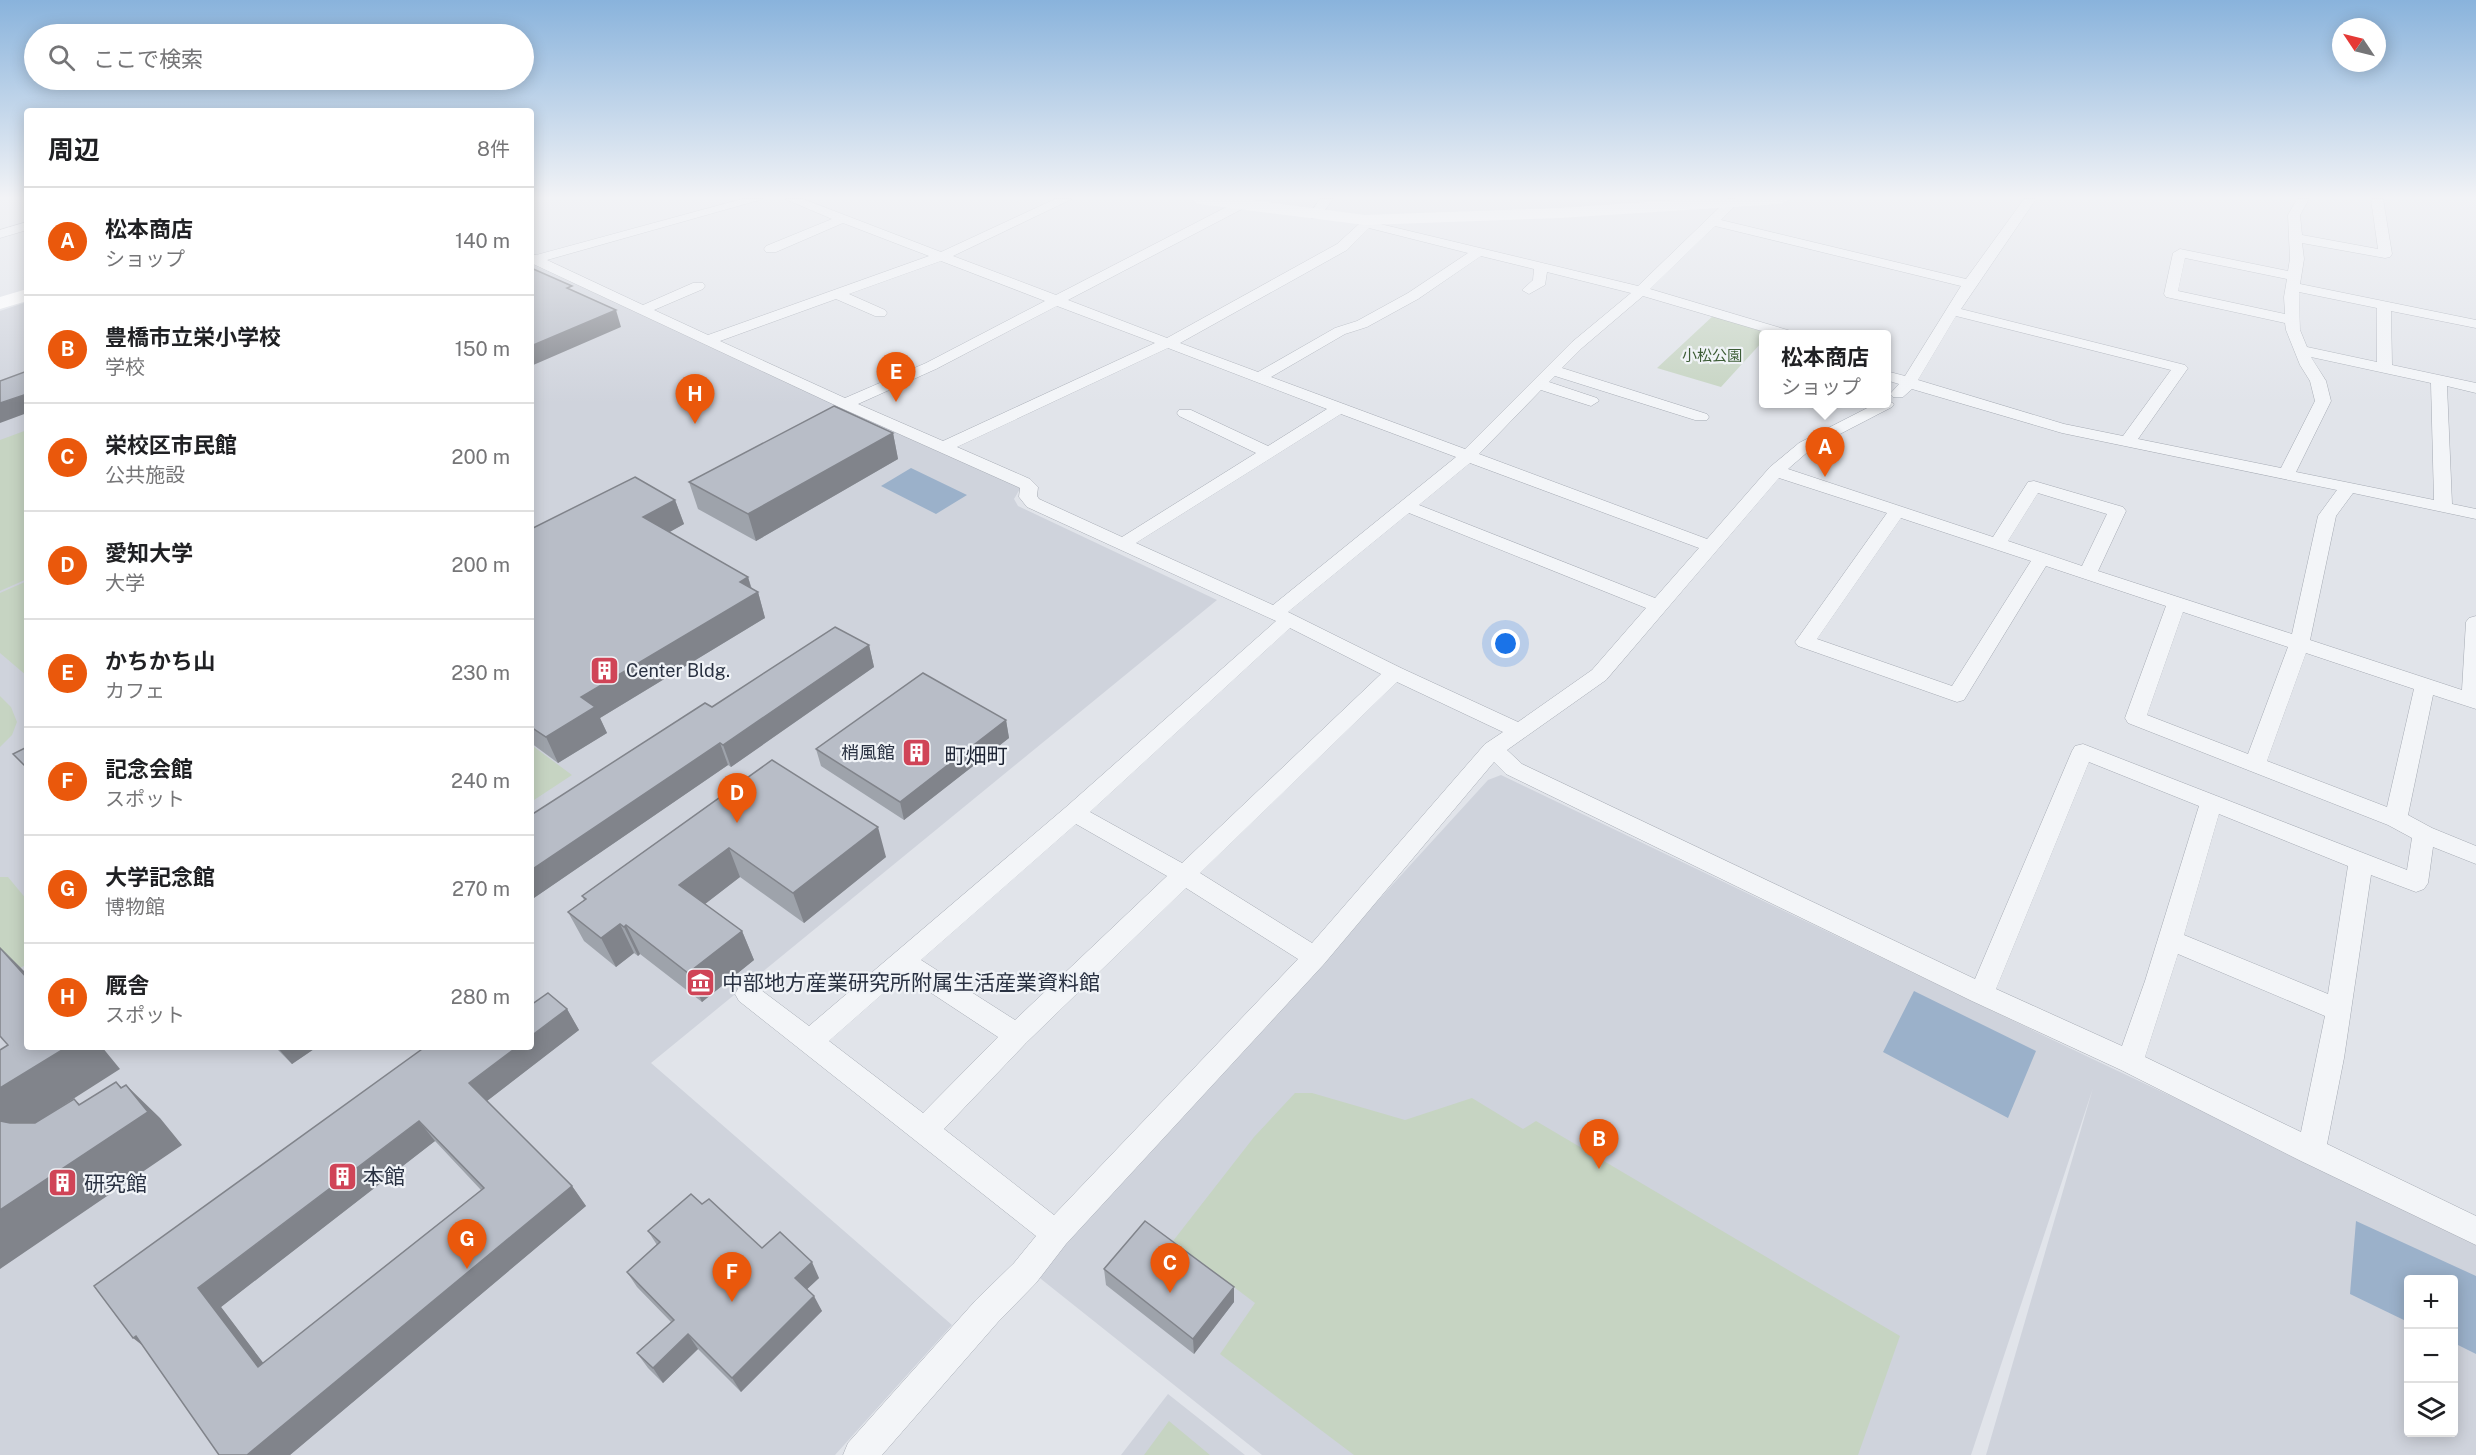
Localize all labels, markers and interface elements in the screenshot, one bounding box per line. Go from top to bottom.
north arrow [2332,18,2386,72]
search box [24,24,534,90]
icon: search [45,41,78,74]
text: ここで検索 [93,46,203,72]
text: 周辺 [48,134,100,165]
text: 8件 [477,137,510,161]
text: 松本商店 [105,216,193,242]
text: A [60,229,75,253]
text: 140 m [455,229,510,253]
text: ショップ [105,247,185,271]
text: 豊橋市立栄小学校 [105,324,281,350]
popup [1759,330,1891,408]
text: B [61,337,74,361]
text: 150 m [455,337,510,361]
text: 松本商店 [1781,344,1869,370]
park label: 小松公園 [1682,347,1742,364]
pin: E [876,352,916,402]
text: 学校 [105,355,145,379]
pin: H [676,374,714,424]
text: ショップ [1781,375,1861,399]
pin: A [1806,428,1844,477]
text: 栄校区市民館 [105,432,237,458]
text: C [60,445,75,469]
text: 200 m [452,445,510,469]
text: 公共施設 [105,463,185,487]
text: 愛知大学 [105,540,193,566]
text: D [60,553,75,577]
text: 200 m [452,553,510,577]
text: 大学 [105,571,145,595]
your location [1491,629,1520,658]
text: かちかち山 [105,648,215,674]
building icon: Center Bldg. [589,654,621,686]
place label: Center Bldg. [626,660,730,681]
text: E [61,661,74,685]
text: 230 m [451,661,510,685]
text: カフェ [105,679,165,703]
building icon: 梢風館 [900,736,932,768]
place label: 梢風館 [841,742,895,763]
district label: 町畑町 [945,743,1008,768]
text: 記念会館 [105,756,193,782]
text: F [61,769,74,793]
text: 240 m [451,769,510,793]
pin: D [718,774,756,823]
text: スポット [105,787,185,811]
text: 大学記念館 [105,864,215,890]
text: G [60,877,75,901]
text: 270 m [452,877,510,901]
text: 博物館 [105,895,165,919]
museum icon: 中部地方産業研究所附属生活産業資料館 [685,966,717,998]
place label: 中部地方産業研究所附属生活産業資料館 [722,970,1100,995]
text: 厩舎 [105,972,149,998]
text: H [60,985,75,1009]
text: 280 m [451,985,510,1009]
text: スポット [105,1003,185,1027]
pin: B [1580,1120,1618,1169]
building icon: 本館 [326,1160,358,1192]
place label: 本館 [363,1164,405,1189]
building icon: 研究館 [47,1167,79,1199]
place label: 研究館 [84,1171,147,1196]
pin: G [448,1220,486,1269]
pin: C [1150,1244,1190,1293]
pin: F [712,1252,752,1302]
map controls [2404,1275,2458,1437]
button: + [2404,1275,2458,1329]
button: − [2404,1329,2458,1383]
button: layers [2404,1383,2458,1437]

